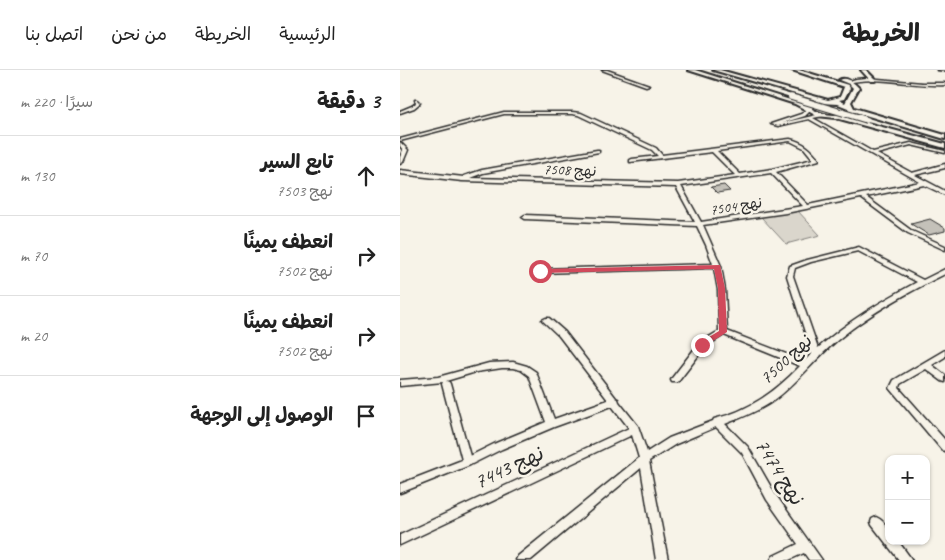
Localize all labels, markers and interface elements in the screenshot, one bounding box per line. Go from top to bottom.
text: الخريطة [842,18,920,48]
text: اتصل بنا [25,23,83,45]
text: من نحن [111,23,167,45]
text: الخريطة [195,23,251,45]
text: الرئيسية [279,23,336,45]
text: 3 دقيقة [317,88,380,114]
text: سيرًا · 220 m [20,92,93,112]
text: تابع السير [261,150,333,174]
street label: نهج 7508 [543,160,597,181]
icon: ahead [352,162,380,190]
text: 130 m [20,166,54,186]
text: نهج 7503 [277,181,333,201]
street label: نهج 7504 [708,193,764,220]
text: انعطف يمينًا [244,230,333,254]
icon: right [352,242,380,270]
text: 70 m [20,246,47,266]
route start [529,260,552,283]
text: نهج 7502 [277,261,333,281]
text: انعطف يمينًا [244,310,333,334]
icon: right [352,322,380,350]
text: 20 m [20,326,47,346]
street label: نهج 7500 [755,329,817,389]
route end [691,334,714,357]
text: نهج 7502 [277,341,333,361]
icon: arrive [352,402,380,430]
text: الوصول إلى الوجهة [190,403,333,427]
street label: نهج 7474 [748,434,811,511]
street label: نهج 7443 [470,440,548,495]
map controls [885,455,930,545]
button: + [885,455,930,500]
button: − [885,500,930,545]

